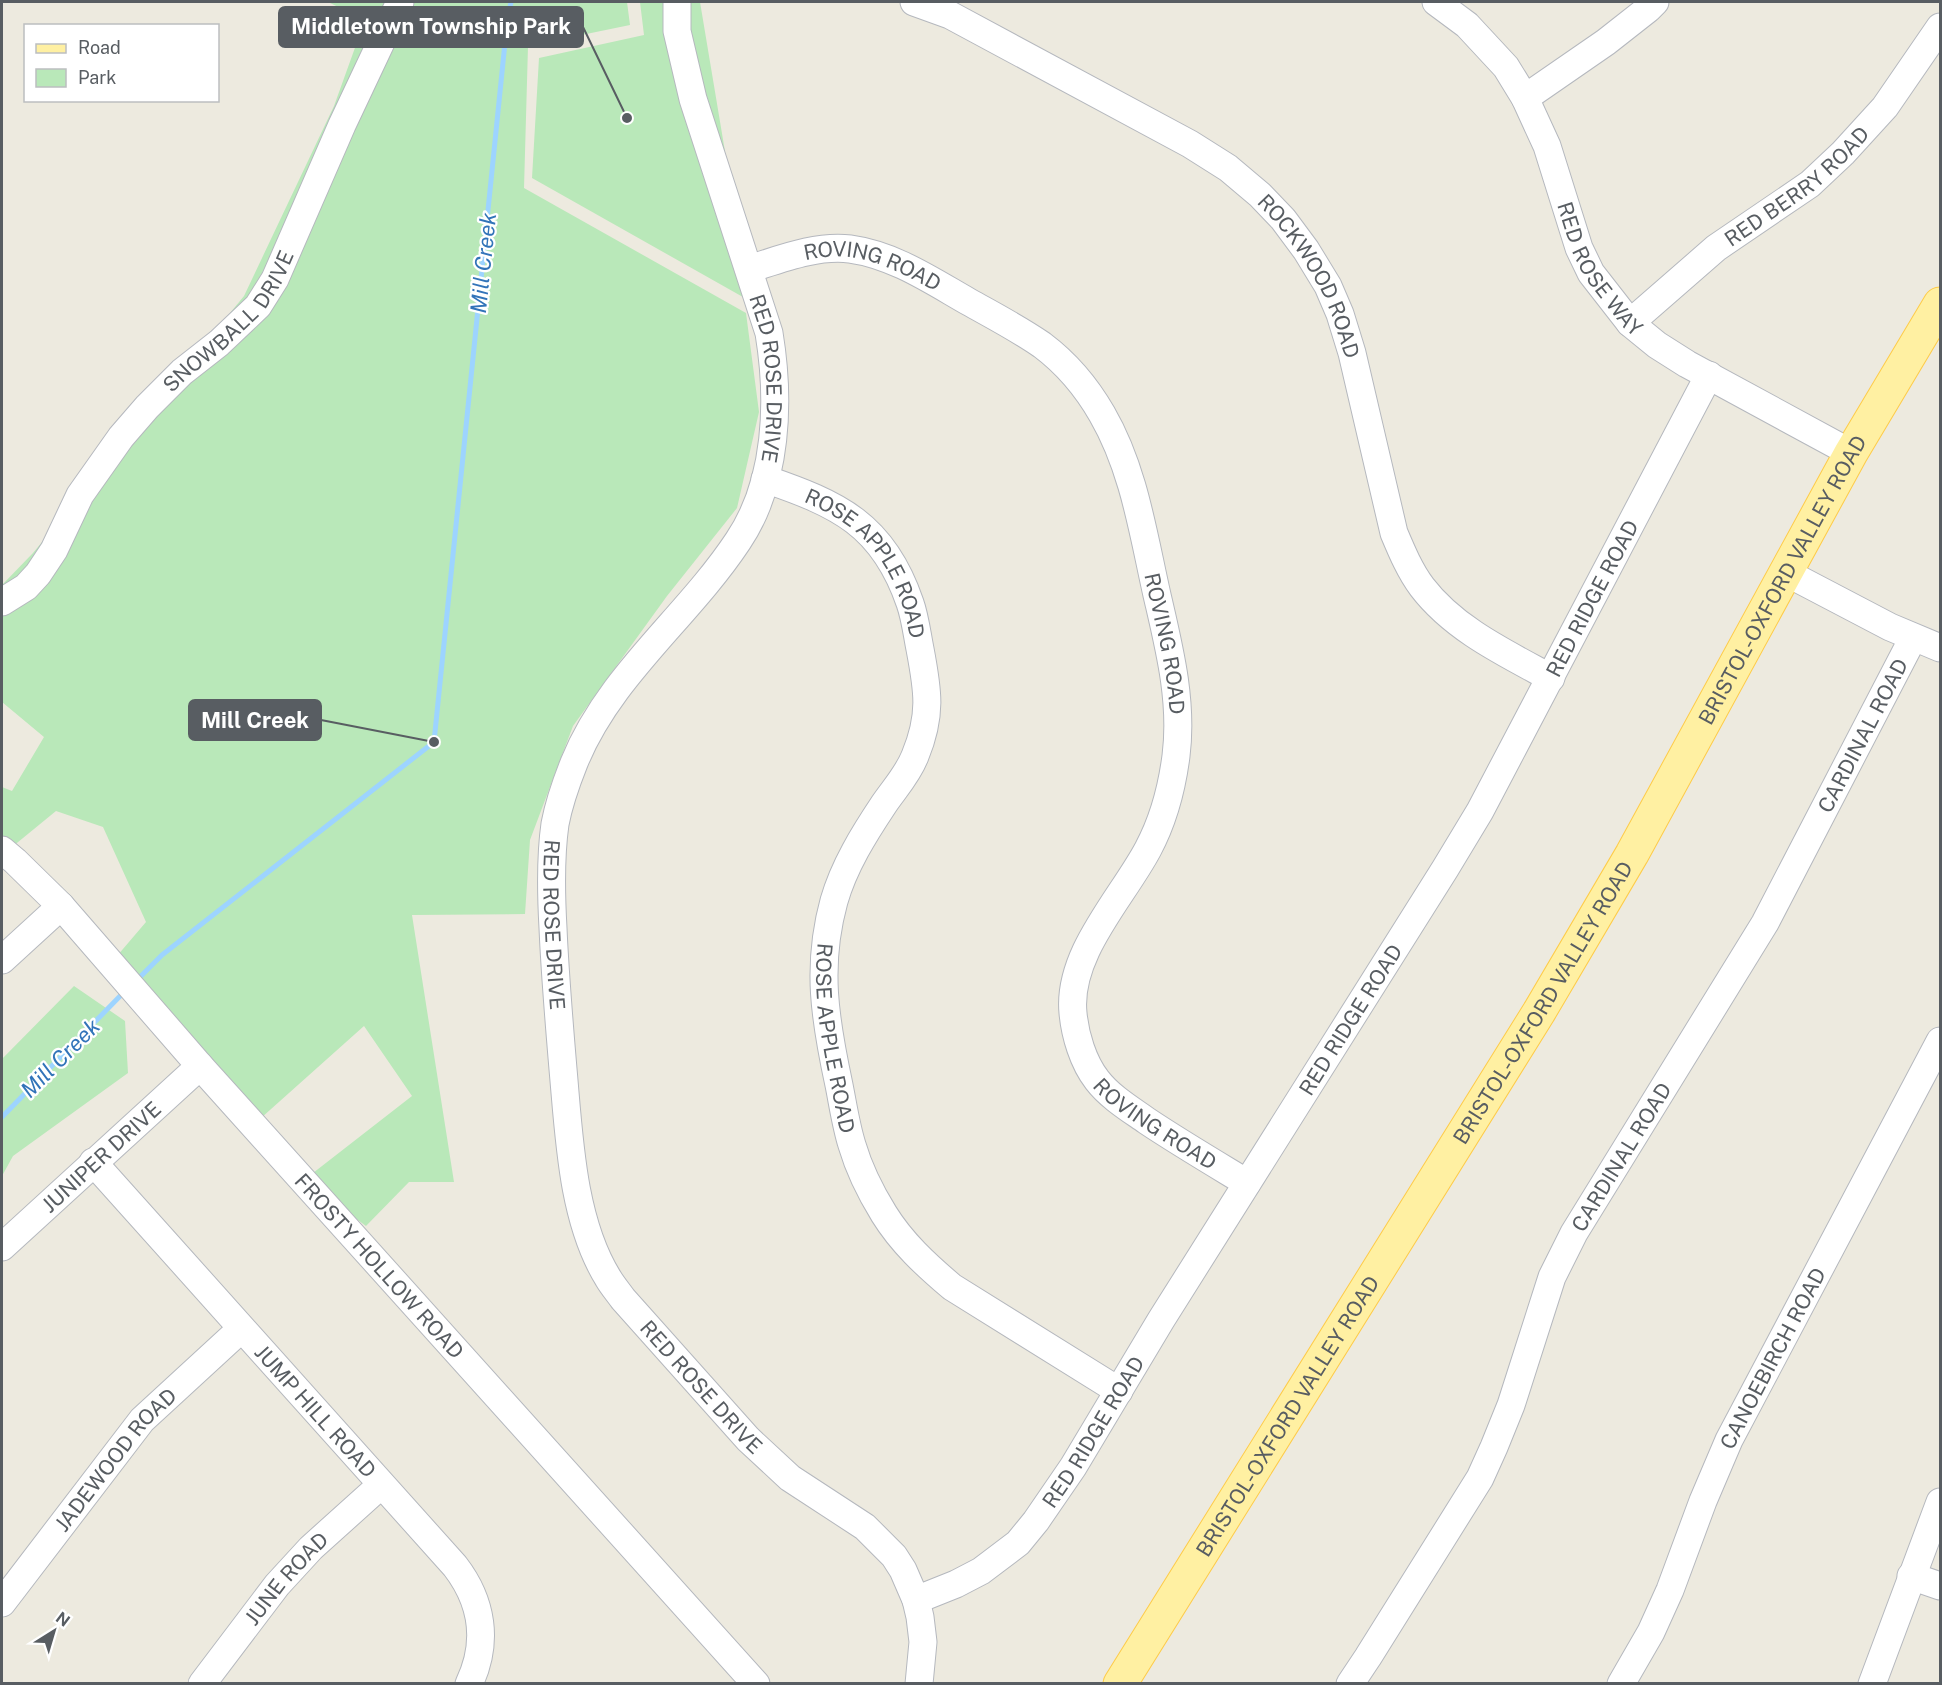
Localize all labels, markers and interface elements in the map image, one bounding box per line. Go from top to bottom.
callout: Middletown Township Park [279,7,583,47]
text: Middletown Township Park [291,13,571,39]
legend [24,24,219,102]
text: Road [78,37,121,58]
text: Park [78,67,116,88]
street label: RED BERRY ROAD [1719,121,1874,251]
street label: ROCKWOOD ROAD [1253,189,1365,361]
street label: RED ROSE WAY [1553,199,1648,341]
water label: Mill Creek [465,211,501,315]
street label: ROVING ROAD [801,236,946,296]
street label: SNOWBALL DRIVE [157,246,298,397]
street label: RED ROSE DRIVE [745,291,787,465]
street label: BRISTOL-OXFORD VALLEY ROAD [1693,430,1871,729]
street label: ROSE APPLE ROAD [802,483,930,640]
street label: RED RIDGE ROAD [1540,516,1643,681]
street label: ROVING ROAD [1140,570,1190,715]
street label: CARDINAL ROAD [1812,654,1913,817]
callout: Mill Creek [189,700,321,740]
text: Mill Creek [201,707,309,733]
street label: RED ROSE DRIVE [539,839,571,1011]
street label: BRISTOL-OXFORD VALLEY ROAD [1447,857,1638,1148]
street label: RED RIDGE ROAD [1293,939,1407,1100]
street label: ROSE APPLE ROAD [811,942,861,1135]
water label: Mill Creek [15,1013,105,1103]
street label: ROVING ROAD [1088,1073,1221,1174]
street label: CARDINAL ROAD [1566,1078,1676,1236]
street label: JUNIPER DRIVE [36,1096,166,1217]
street label: FROSTY HOLLOW ROAD [290,1168,469,1363]
street label: CANOEBIRCH ROAD [1714,1263,1830,1452]
street label: BRISTOL-OXFORD VALLEY ROAD [1190,1271,1384,1561]
street label: RED ROSE DRIVE [635,1315,768,1459]
street label: JUMP HILL ROAD [250,1339,382,1482]
street label: RED RIDGE ROAD [1037,1351,1149,1512]
street label: JADEWOOD ROAD [49,1383,181,1536]
street label: JUNE ROAD [239,1527,333,1630]
north arrow [24,1601,84,1661]
text: N [52,1608,73,1631]

